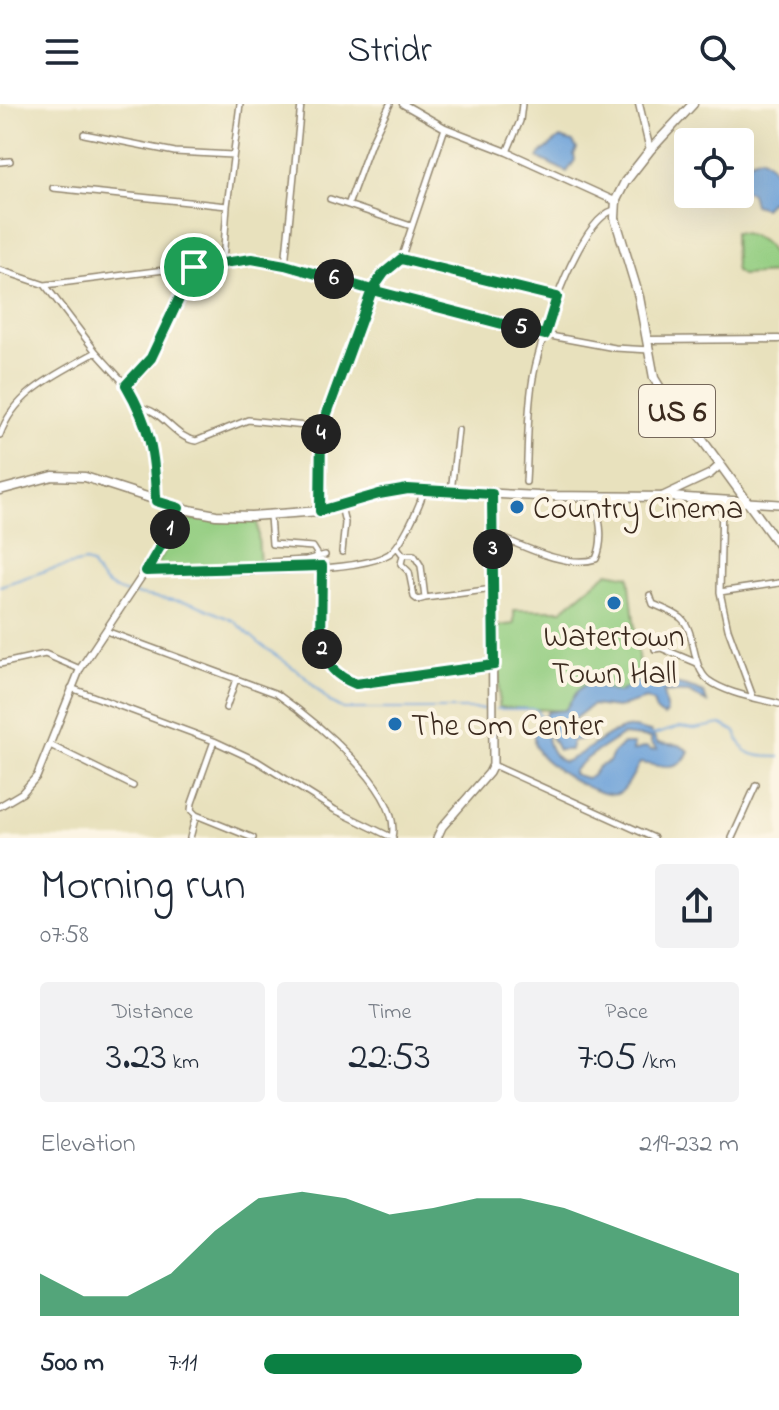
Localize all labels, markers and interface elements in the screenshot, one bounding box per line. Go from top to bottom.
text: Stridr [347,26,432,79]
icon: menu [40,30,84,74]
icon: search [695,30,739,74]
map controls [674,128,754,208]
button: locate [674,128,754,208]
pin [160,233,228,301]
icon: arrive [172,245,216,289]
pin: 6 [314,259,354,299]
text: 6 [329,263,339,295]
pin: 5 [501,308,541,348]
text: 5 [515,312,527,344]
road number: US 6 [639,385,715,437]
pin: 4 [301,414,341,454]
text: 4 [316,418,326,450]
place label: Country Cinema [533,487,743,534]
marker: Country Cinema [508,498,526,516]
pin: 1 [150,509,190,549]
text: 1 [167,513,174,545]
pin: 3 [473,529,513,569]
text: 3 [488,533,498,565]
marker: Watertown Town Hall [605,594,623,612]
place label: Watertown Town Hall [543,615,685,699]
pin: 2 [302,629,342,669]
text: 2 [317,633,327,665]
place label: The Om Center [411,704,603,751]
marker: The Om Center [386,715,404,733]
text: Morning run [40,855,246,919]
button: share [655,864,739,948]
text: 07:58 [40,917,89,955]
text: Distance [112,997,193,1029]
text: Time [368,997,411,1029]
text: Pace [605,997,648,1029]
text: 3.23 [106,1029,167,1088]
text: 22:53 [348,1029,431,1088]
text: 7:05 [577,1029,637,1088]
text: km [167,1047,199,1079]
text: /km [637,1047,676,1079]
text: Elevation [40,1126,136,1164]
text: 219–232 m [639,1126,739,1164]
text: 500 m [40,1345,104,1383]
text: 7:11 [168,1345,197,1383]

